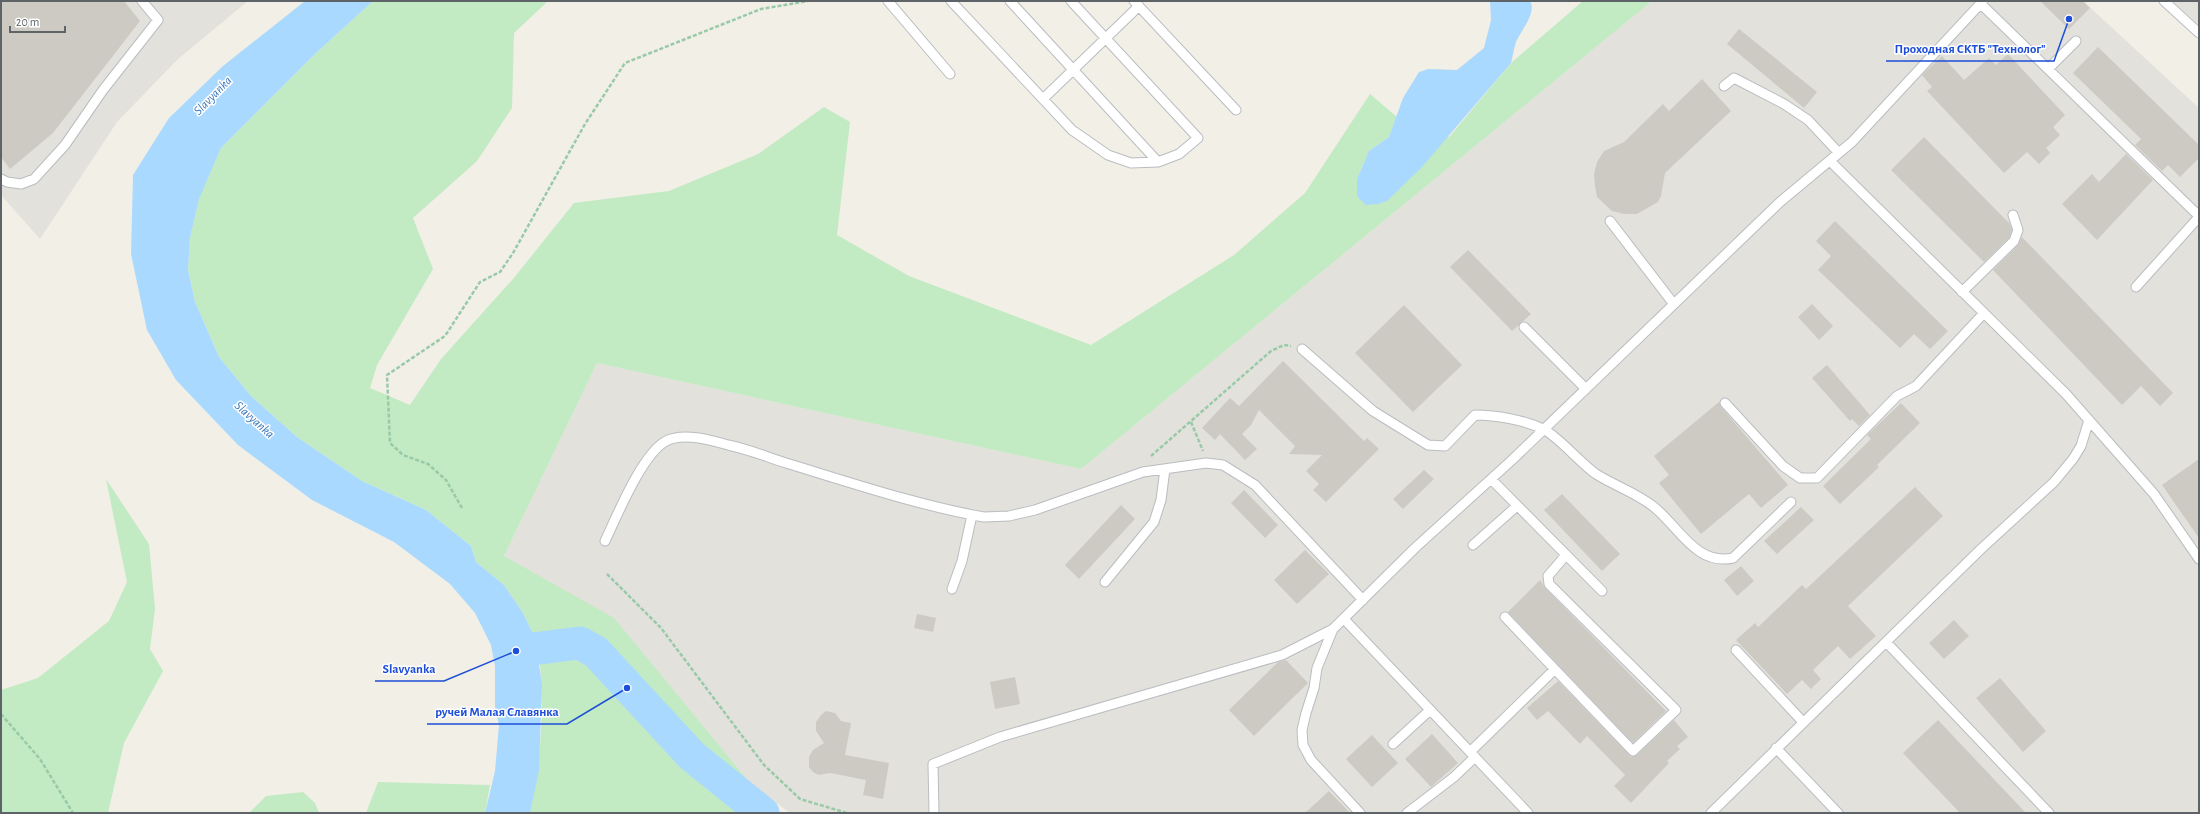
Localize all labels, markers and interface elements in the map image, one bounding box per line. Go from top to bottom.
scale bar [10,8,65,34]
text: 20 m [16,16,39,28]
callout: Проходная СКТБ "Технолог" [1886,36,2054,61]
text: Проходная СКТБ "Технолог" [1894,43,2046,56]
water label: Slavyanka [192,74,235,118]
water label: Slavyanka [232,399,276,441]
callout: Slavyanka [375,656,444,681]
text: Slavyanka [383,663,435,676]
callout: ручей Малая Славянка [427,699,567,724]
text: ручей Малая Славянка [435,706,559,719]

